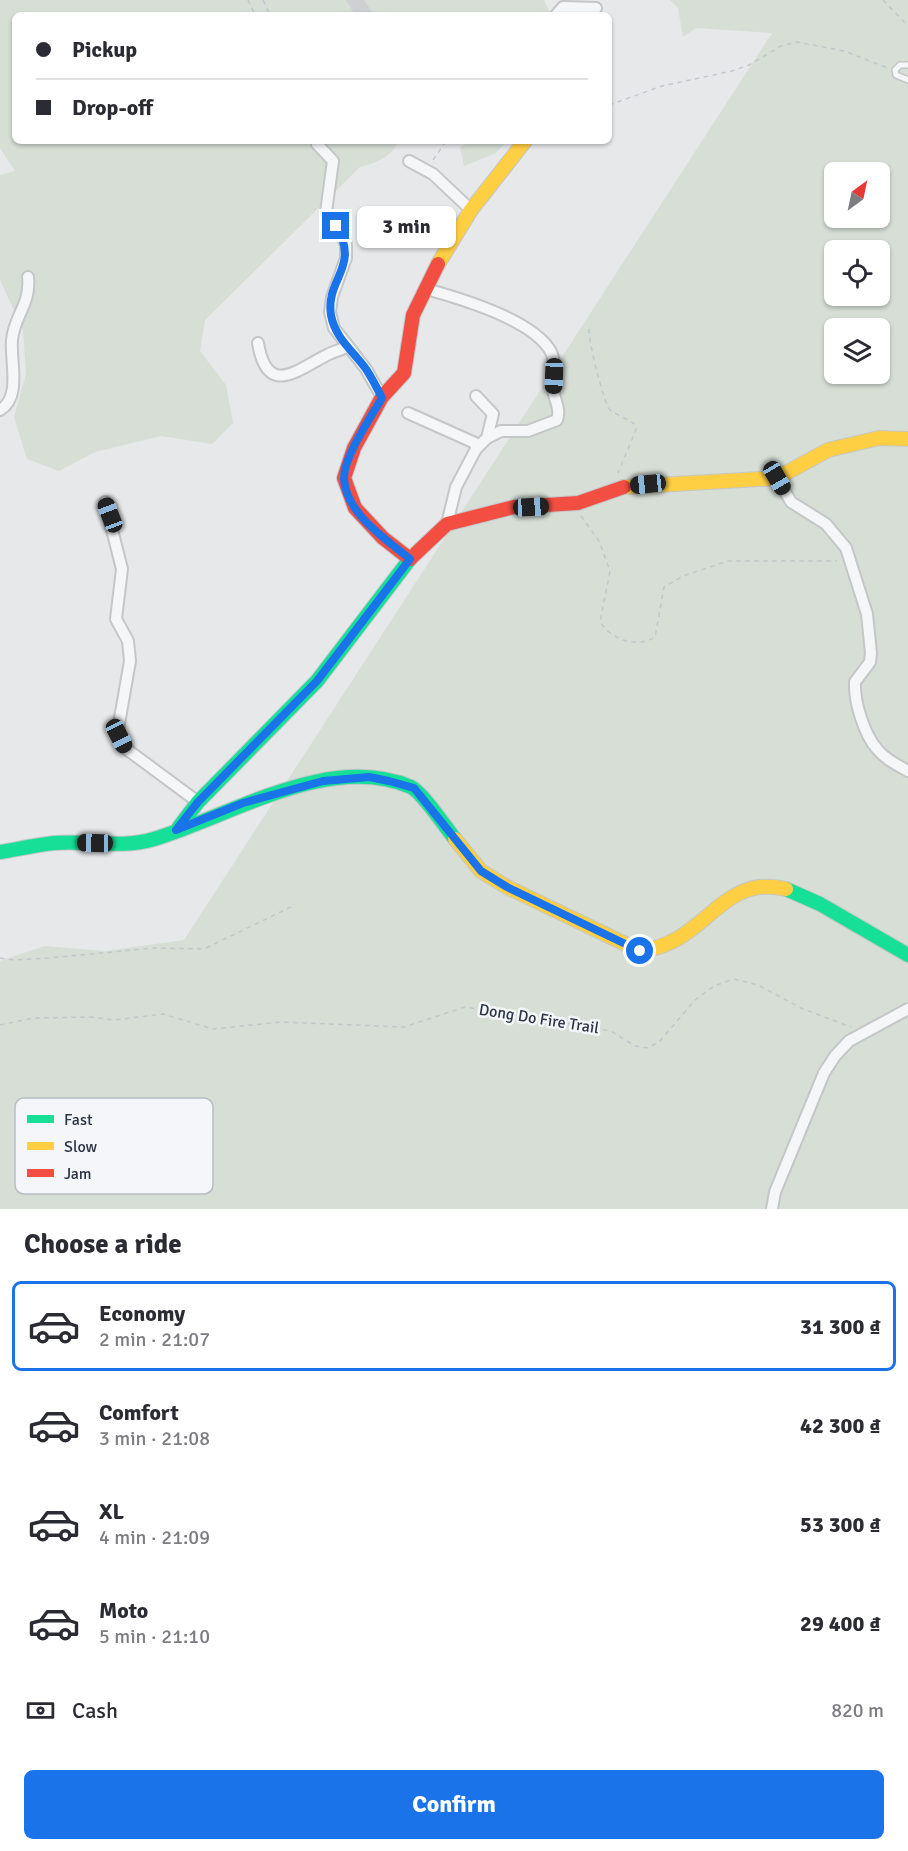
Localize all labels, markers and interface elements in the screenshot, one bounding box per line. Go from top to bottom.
text: Pickup [72,36,137,63]
text: Drop-off [72,94,153,121]
north arrow [824,162,890,228]
map controls [824,162,890,384]
callout: 3 min [357,205,456,247]
route end [322,212,349,239]
text: 3 min [382,214,431,239]
button: locate [824,240,890,306]
button: layers [824,318,890,384]
car [544,358,564,394]
car [760,458,794,498]
car [629,473,667,495]
car [95,495,125,535]
car [513,497,549,517]
car [103,716,135,756]
car [77,834,113,852]
route start [626,937,653,964]
street label: Dong Do Fire Trail [477,1000,601,1038]
legend [15,1098,213,1194]
text: Fast [64,1110,93,1130]
text: Slow [64,1137,98,1157]
text: Jam [64,1164,92,1184]
text: Choose a ride [24,1228,182,1261]
icon: car [27,1299,81,1353]
text: Economy [99,1300,185,1327]
text: 31 300 ₫ [800,1313,881,1340]
text: 2 min · 21:07 [99,1327,210,1352]
icon: car [27,1398,81,1452]
text: Comfort [99,1399,179,1426]
text: 42 300 ₫ [800,1412,881,1439]
text: 3 min · 21:08 [99,1426,210,1451]
icon: car [27,1497,81,1551]
text: XL [99,1498,124,1525]
text: 53 300 ₫ [800,1511,881,1538]
text: 4 min · 21:09 [99,1525,210,1550]
icon: car [27,1596,81,1650]
text: Moto [99,1597,148,1624]
text: 29 400 ₫ [800,1610,881,1637]
text: 5 min · 21:10 [99,1624,210,1649]
icon: cash [24,1694,57,1727]
text: Cash [72,1697,118,1724]
text: 820 m [831,1698,884,1723]
button: Confirm [24,1770,884,1839]

